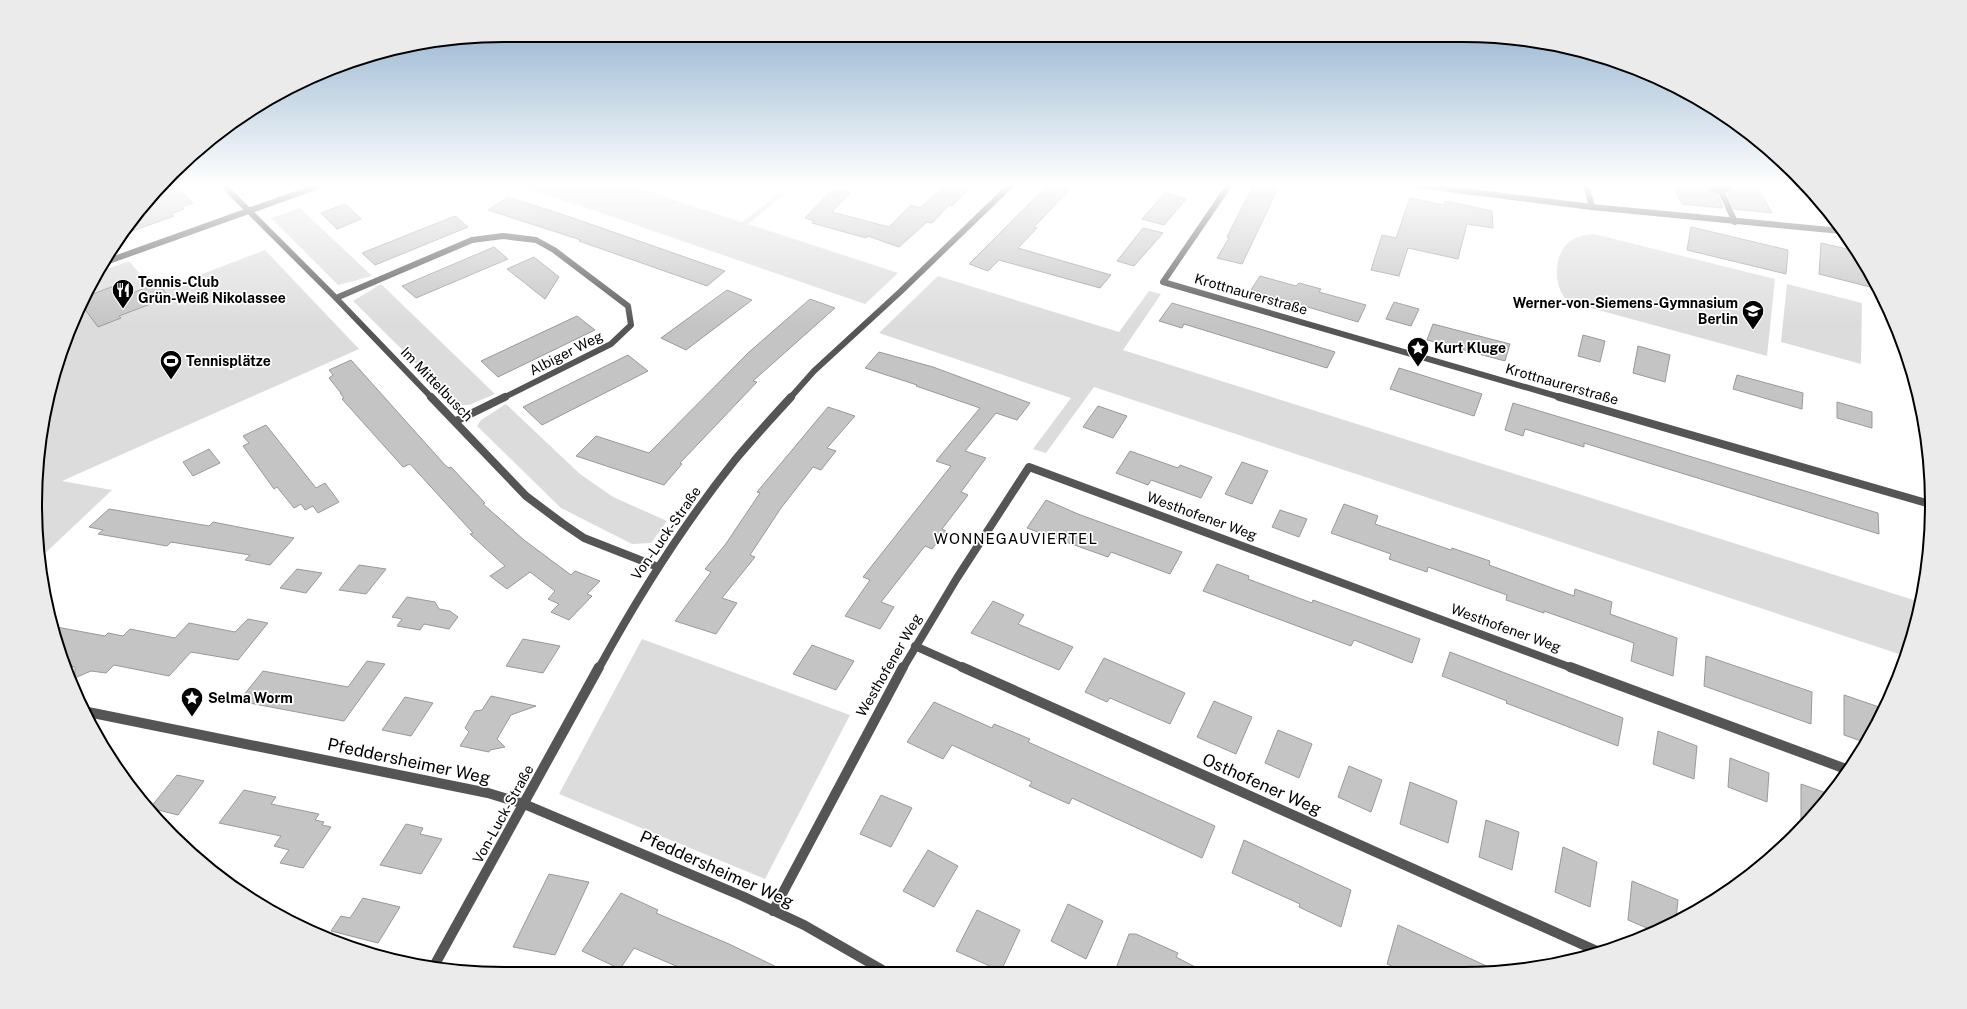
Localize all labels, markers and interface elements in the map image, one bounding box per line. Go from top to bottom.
street label: Krottnaurerstraße [1193,270,1309,318]
place label: Tennis-Club Grün-Weiß Nikolassee [138,274,286,306]
restaurant icon: Tennis-Club Grün-Weiß Nikolassee [110,277,136,310]
place label: Werner-von-Siemens-Gymnasium Berlin [1513,295,1738,327]
school or university icon: Werner-von-Siemens-Gymnasium Berlin [1740,298,1766,331]
street label: Albiger Weg [527,328,606,378]
place icon: Kurt Kluge [1405,335,1431,368]
place label: Kurt Kluge [1434,340,1506,356]
street label: Im Mittelbusch [398,344,476,424]
sports icon: Tennisplätze [158,348,184,381]
place label: Tennisplätze [186,353,271,369]
street label: Krottnaurerstraße [1504,360,1620,408]
street label: Von-Luck-Straße [628,483,704,583]
street label: Westhofener Weg [1145,489,1259,543]
district label: WONNEGAUVIERTEL [934,530,1098,547]
street label: Westhofener Weg [1449,601,1563,655]
street label: Westhofener Weg [853,611,925,719]
place icon: Selma Worm [179,685,205,718]
place label: Selma Worm [208,690,293,706]
street label: Pfeddersheimer Weg [326,734,492,788]
street label: Osthofener Weg [1199,749,1325,819]
street label: Von-Luck-Straße [469,762,537,866]
street label: Pfeddersheimer Weg [637,826,797,912]

